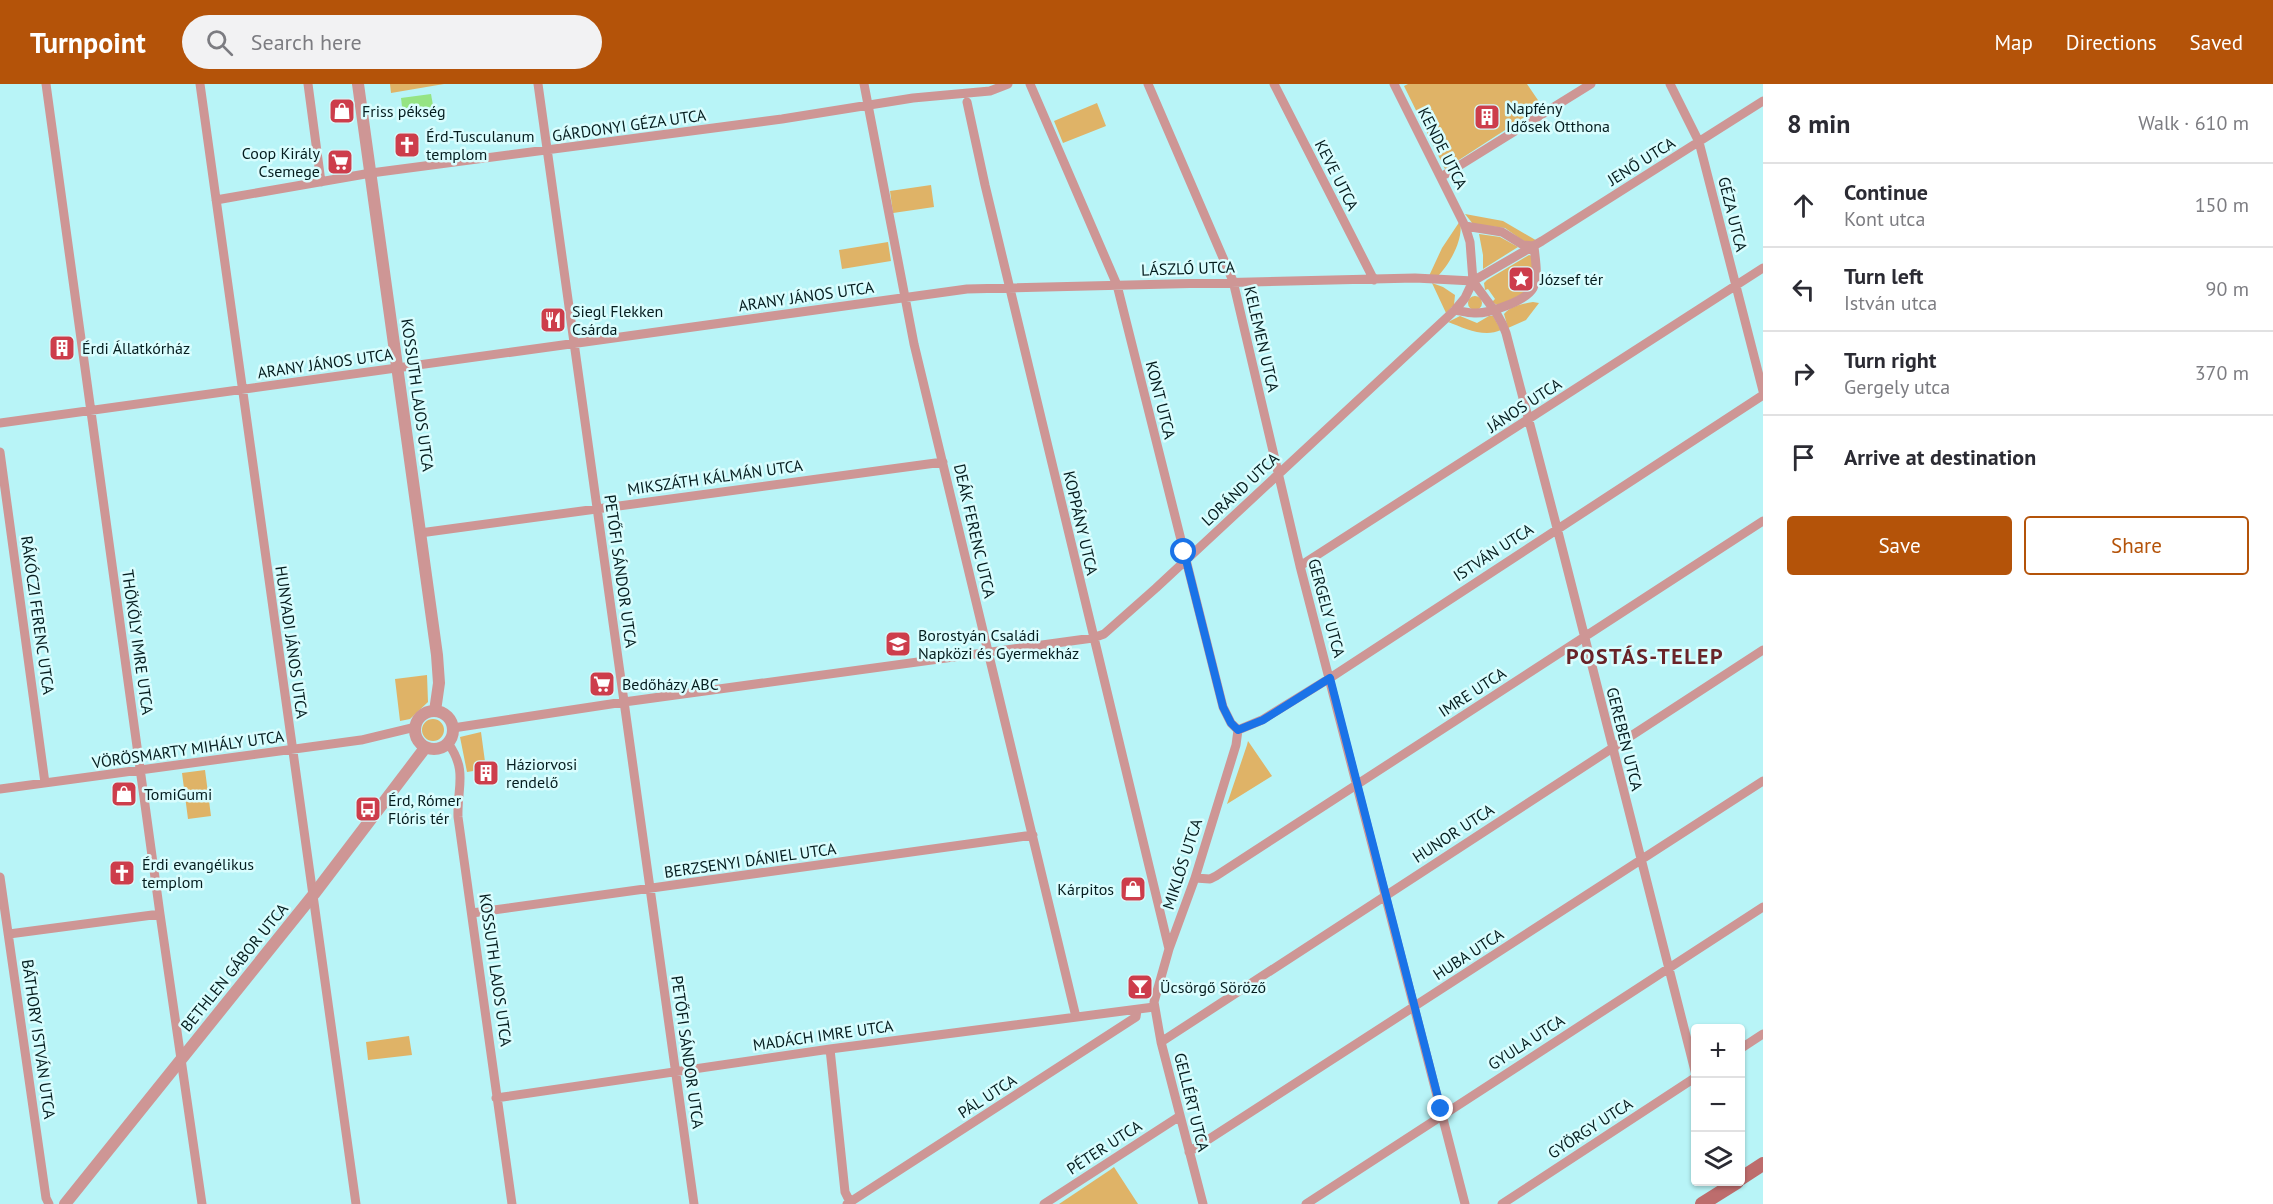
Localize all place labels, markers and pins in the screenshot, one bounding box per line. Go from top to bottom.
shop icon: Friss pékség [327,96,357,126]
place label: Napfény Idősek Otthona [1506,98,1610,136]
place label: Friss pékség [362,101,445,121]
building icon: Napfény Idősek Otthona [1472,102,1502,132]
place label: Érd-Tusculanum templom [426,126,534,164]
church icon: Érd-Tusculanum templom [392,130,422,160]
place label: Coop Király Csemege [242,143,321,181]
supermarket icon: Coop Király Csemege [325,147,355,177]
place icon: József tér [1506,264,1536,294]
place label: József tér [1539,269,1604,289]
place label: Siegl Flekken Csárda [572,301,663,339]
restaurant icon: Siegl Flekken Csárda [538,305,568,335]
building icon: Érdi Állatkórház [47,333,77,363]
place label: Érdi Állatkórház [82,338,190,358]
place label: Borostyán Családi Napközi és Gyermekház [918,625,1079,663]
school or university icon: Borostyán Családi Napközi és Gyermekház [883,629,913,659]
supermarket icon: Bedőházy ABC [587,669,617,699]
place label: Bedőházy ABC [622,674,719,694]
place label: Háziorvosi rendelő [506,754,577,792]
building icon: Háziorvosi rendelő [471,758,501,788]
shop icon: TomiGumi [109,779,139,809]
place label: TomiGumi [144,784,212,804]
place label: Érd, Rómer Flóris tér [388,790,462,828]
bus stop icon: Érd, Rómer Flóris tér [353,794,383,824]
place label: Érdi evangélikus templom [142,854,254,892]
church icon: Érdi evangélikus templom [107,858,137,888]
shop icon: Kárpitos [1118,874,1148,904]
place label: Kárpitos [1057,879,1114,899]
bar icon: Ücsörgő Söröző [1125,972,1155,1002]
place label: Ücsörgő Söröző [1160,977,1266,997]

